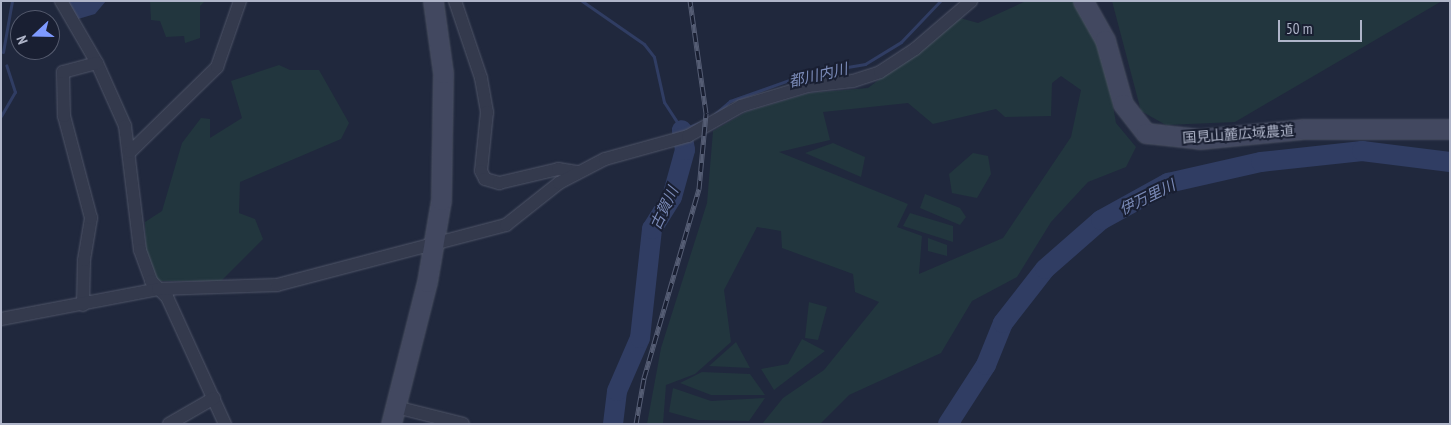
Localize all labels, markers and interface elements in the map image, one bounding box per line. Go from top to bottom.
north arrow [10,10,60,60]
scale bar [1281,10,1365,42]
text: 50 m [1286,19,1312,38]
text: N [12,33,32,47]
water label: 都川内川 [787,59,849,91]
street label: 国見山麓広域農道 [1182,122,1294,146]
water label: 伊万里川 [1116,176,1178,218]
water label: 古賀川 [646,184,682,232]

